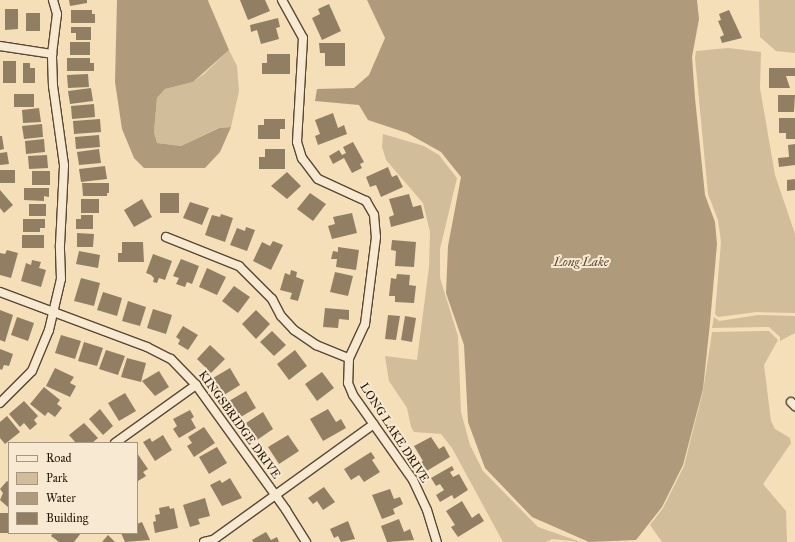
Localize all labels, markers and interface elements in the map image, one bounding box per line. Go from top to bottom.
water label: Long Lake [553,254,609,270]
street label: KINGSBRIDGE DRIVE [195,368,283,482]
street label: LONG LAKE DRIVE [356,380,432,486]
legend [8,442,138,534]
text: Road [46,451,72,465]
text: Park [46,471,68,485]
text: Water [46,491,76,505]
text: Building [46,511,88,525]

